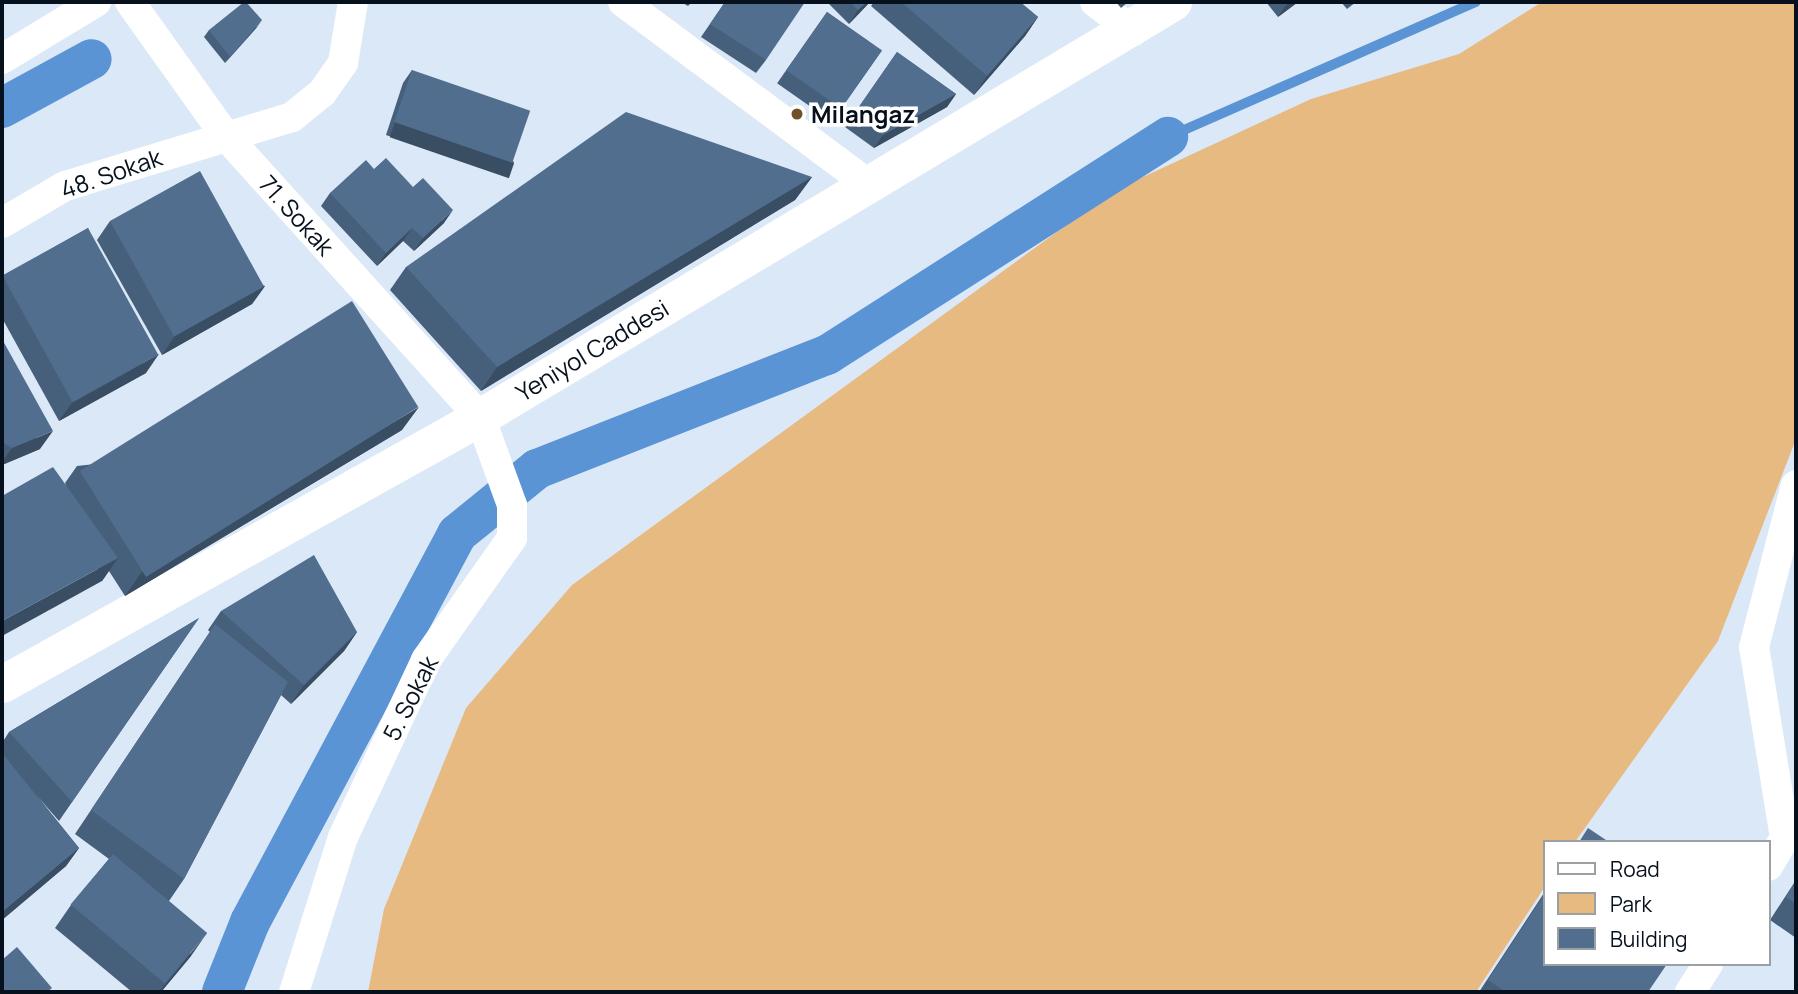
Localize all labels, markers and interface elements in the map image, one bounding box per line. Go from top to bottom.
place label: Milangaz [811,100,915,128]
marker: Milangaz [789,106,805,122]
street label: 48. Sokak [57,142,165,204]
street label: 71. Sokak [254,169,340,261]
street label: Yeniyol Caddesi [510,293,674,407]
street label: 5. Sokak [377,651,443,745]
legend [1542,840,1770,966]
text: Road [1610,855,1660,883]
text: Park [1610,890,1652,918]
text: Building [1610,925,1687,953]

